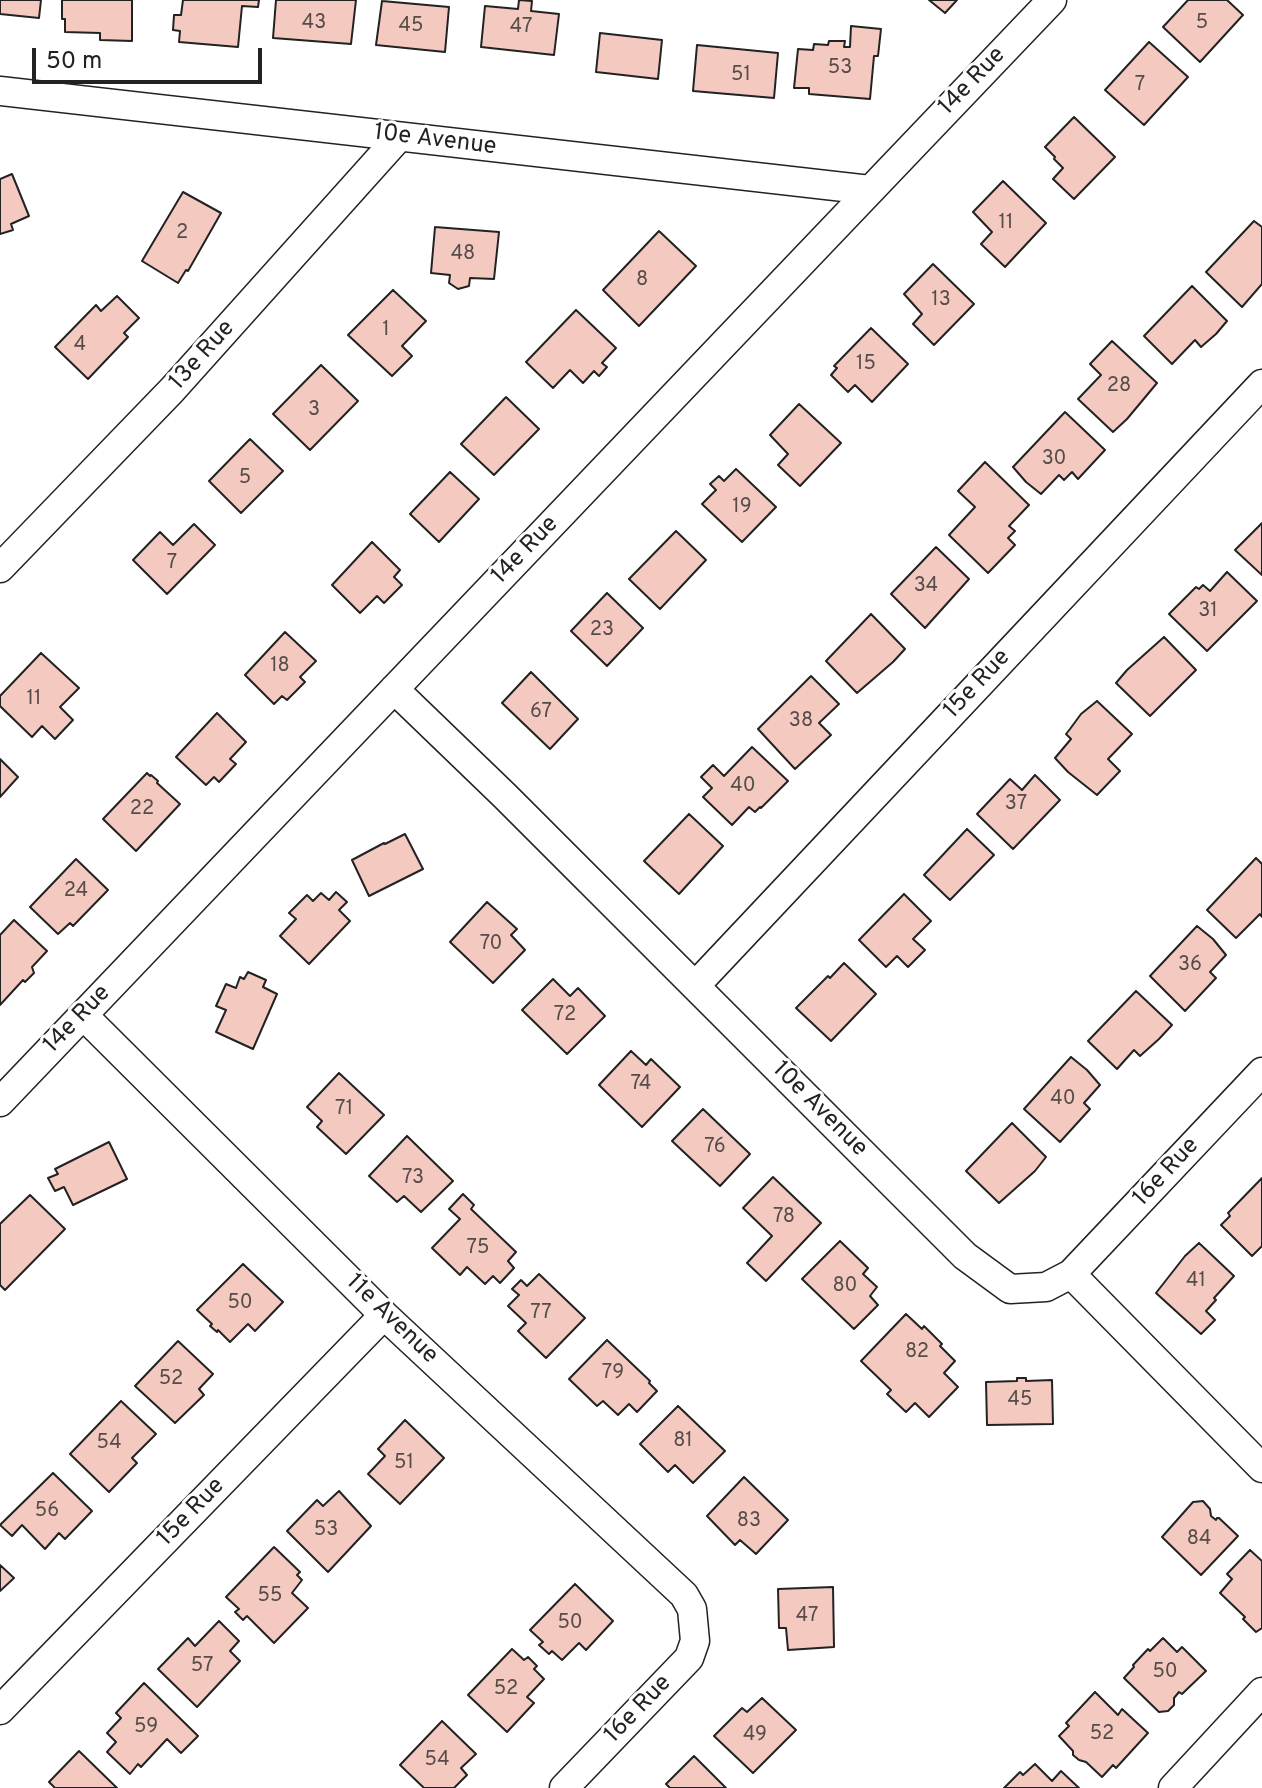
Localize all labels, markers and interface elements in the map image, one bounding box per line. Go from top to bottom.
house number: 43 [302,12,326,36]
house number: 5 [1196,12,1208,36]
house number: 45 [399,15,423,39]
house number: 47 [510,16,532,40]
scale bar [36,32,266,82]
street label: 14e Rue [934,42,1012,122]
text: 50 m [46,47,102,77]
house number: 53 [828,57,852,81]
house number: 51 [731,64,751,88]
house number: 7 [1135,74,1145,98]
street label: 10e Avenue [372,119,498,163]
house number: 11 [999,212,1013,236]
house number: 2 [176,222,188,246]
house number: 48 [451,243,475,267]
house number: 8 [636,269,648,293]
house number: 13 [931,289,951,313]
street label: 13e Rue [164,315,242,397]
house number: 1 [382,319,390,343]
house number: 4 [74,334,86,358]
house number: 15 [856,353,876,377]
house number: 28 [1107,375,1131,399]
house number: 3 [308,399,320,423]
house number: 30 [1042,448,1066,472]
house number: 5 [239,467,251,491]
house number: 19 [732,496,752,520]
street label: 14e Rue [487,511,565,591]
house number: 7 [167,552,177,576]
house number: 34 [914,575,938,599]
house number: 31 [1198,600,1218,624]
house number: 23 [590,619,614,643]
street label: 15e Rue [939,644,1017,726]
house number: 18 [270,655,290,679]
house number: 11 [27,688,41,712]
house number: 67 [530,701,552,725]
house number: 38 [789,710,813,734]
house number: 40 [730,775,756,799]
house number: 37 [1005,793,1027,817]
house number: 22 [130,798,154,822]
house number: 24 [64,880,88,904]
house number: 70 [480,933,502,957]
house number: 36 [1178,954,1202,978]
street label: 14e Rue [39,980,117,1060]
house number: 72 [554,1004,576,1028]
street label: 10e Avenue [765,1056,873,1164]
house number: 74 [631,1073,651,1097]
house number: 40 [1050,1088,1076,1112]
house number: 71 [335,1098,353,1122]
street label: 16e Rue [1128,1133,1206,1213]
house number: 76 [704,1136,726,1160]
house number: 73 [402,1167,424,1191]
house number: 78 [773,1206,795,1230]
house number: 75 [467,1237,489,1261]
street label: 11e Avenue [339,1269,443,1371]
house number: 41 [1186,1270,1206,1294]
house number: 80 [833,1275,857,1299]
house number: 50 [227,1292,253,1316]
house number: 77 [530,1302,552,1326]
house number: 82 [905,1341,929,1365]
house number: 79 [602,1362,624,1386]
house number: 52 [159,1368,183,1392]
house number: 45 [1008,1389,1032,1413]
house number: 81 [673,1430,693,1454]
house number: 54 [96,1432,122,1456]
house number: 51 [394,1452,414,1476]
street label: 15e Rue [152,1473,232,1553]
house number: 56 [35,1500,59,1524]
house number: 83 [737,1510,761,1534]
house number: 53 [314,1519,338,1543]
house number: 84 [1187,1528,1211,1552]
house number: 55 [258,1585,282,1609]
house number: 47 [796,1605,818,1629]
house number: 50 [557,1612,583,1636]
house number: 57 [191,1655,213,1679]
house number: 50 [1152,1661,1178,1685]
street label: 16e Rue [600,1670,678,1750]
house number: 52 [494,1678,518,1702]
house number: 59 [134,1716,158,1740]
house number: 52 [1090,1723,1114,1747]
house number: 49 [743,1724,767,1748]
house number: 54 [424,1749,450,1773]

